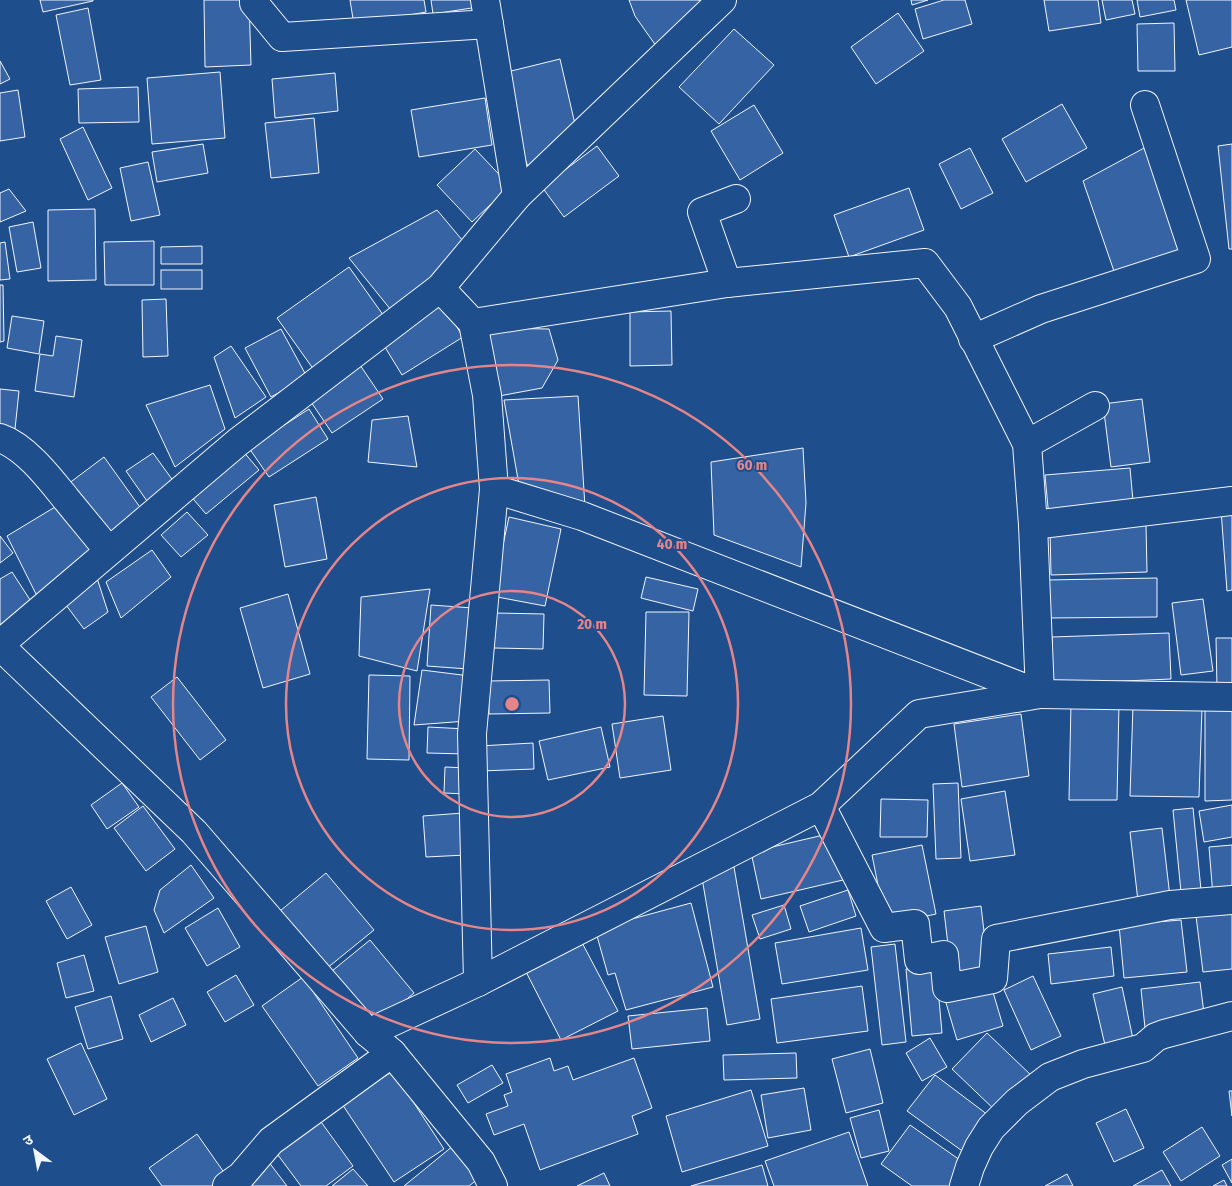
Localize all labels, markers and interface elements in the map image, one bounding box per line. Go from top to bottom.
text: 60 m [737,456,767,474]
text: 40 m [657,535,687,553]
text: 20 m [576,615,607,633]
centre of rings [503,695,521,713]
north arrow [10,1126,60,1176]
text: उ [20,1131,37,1150]

